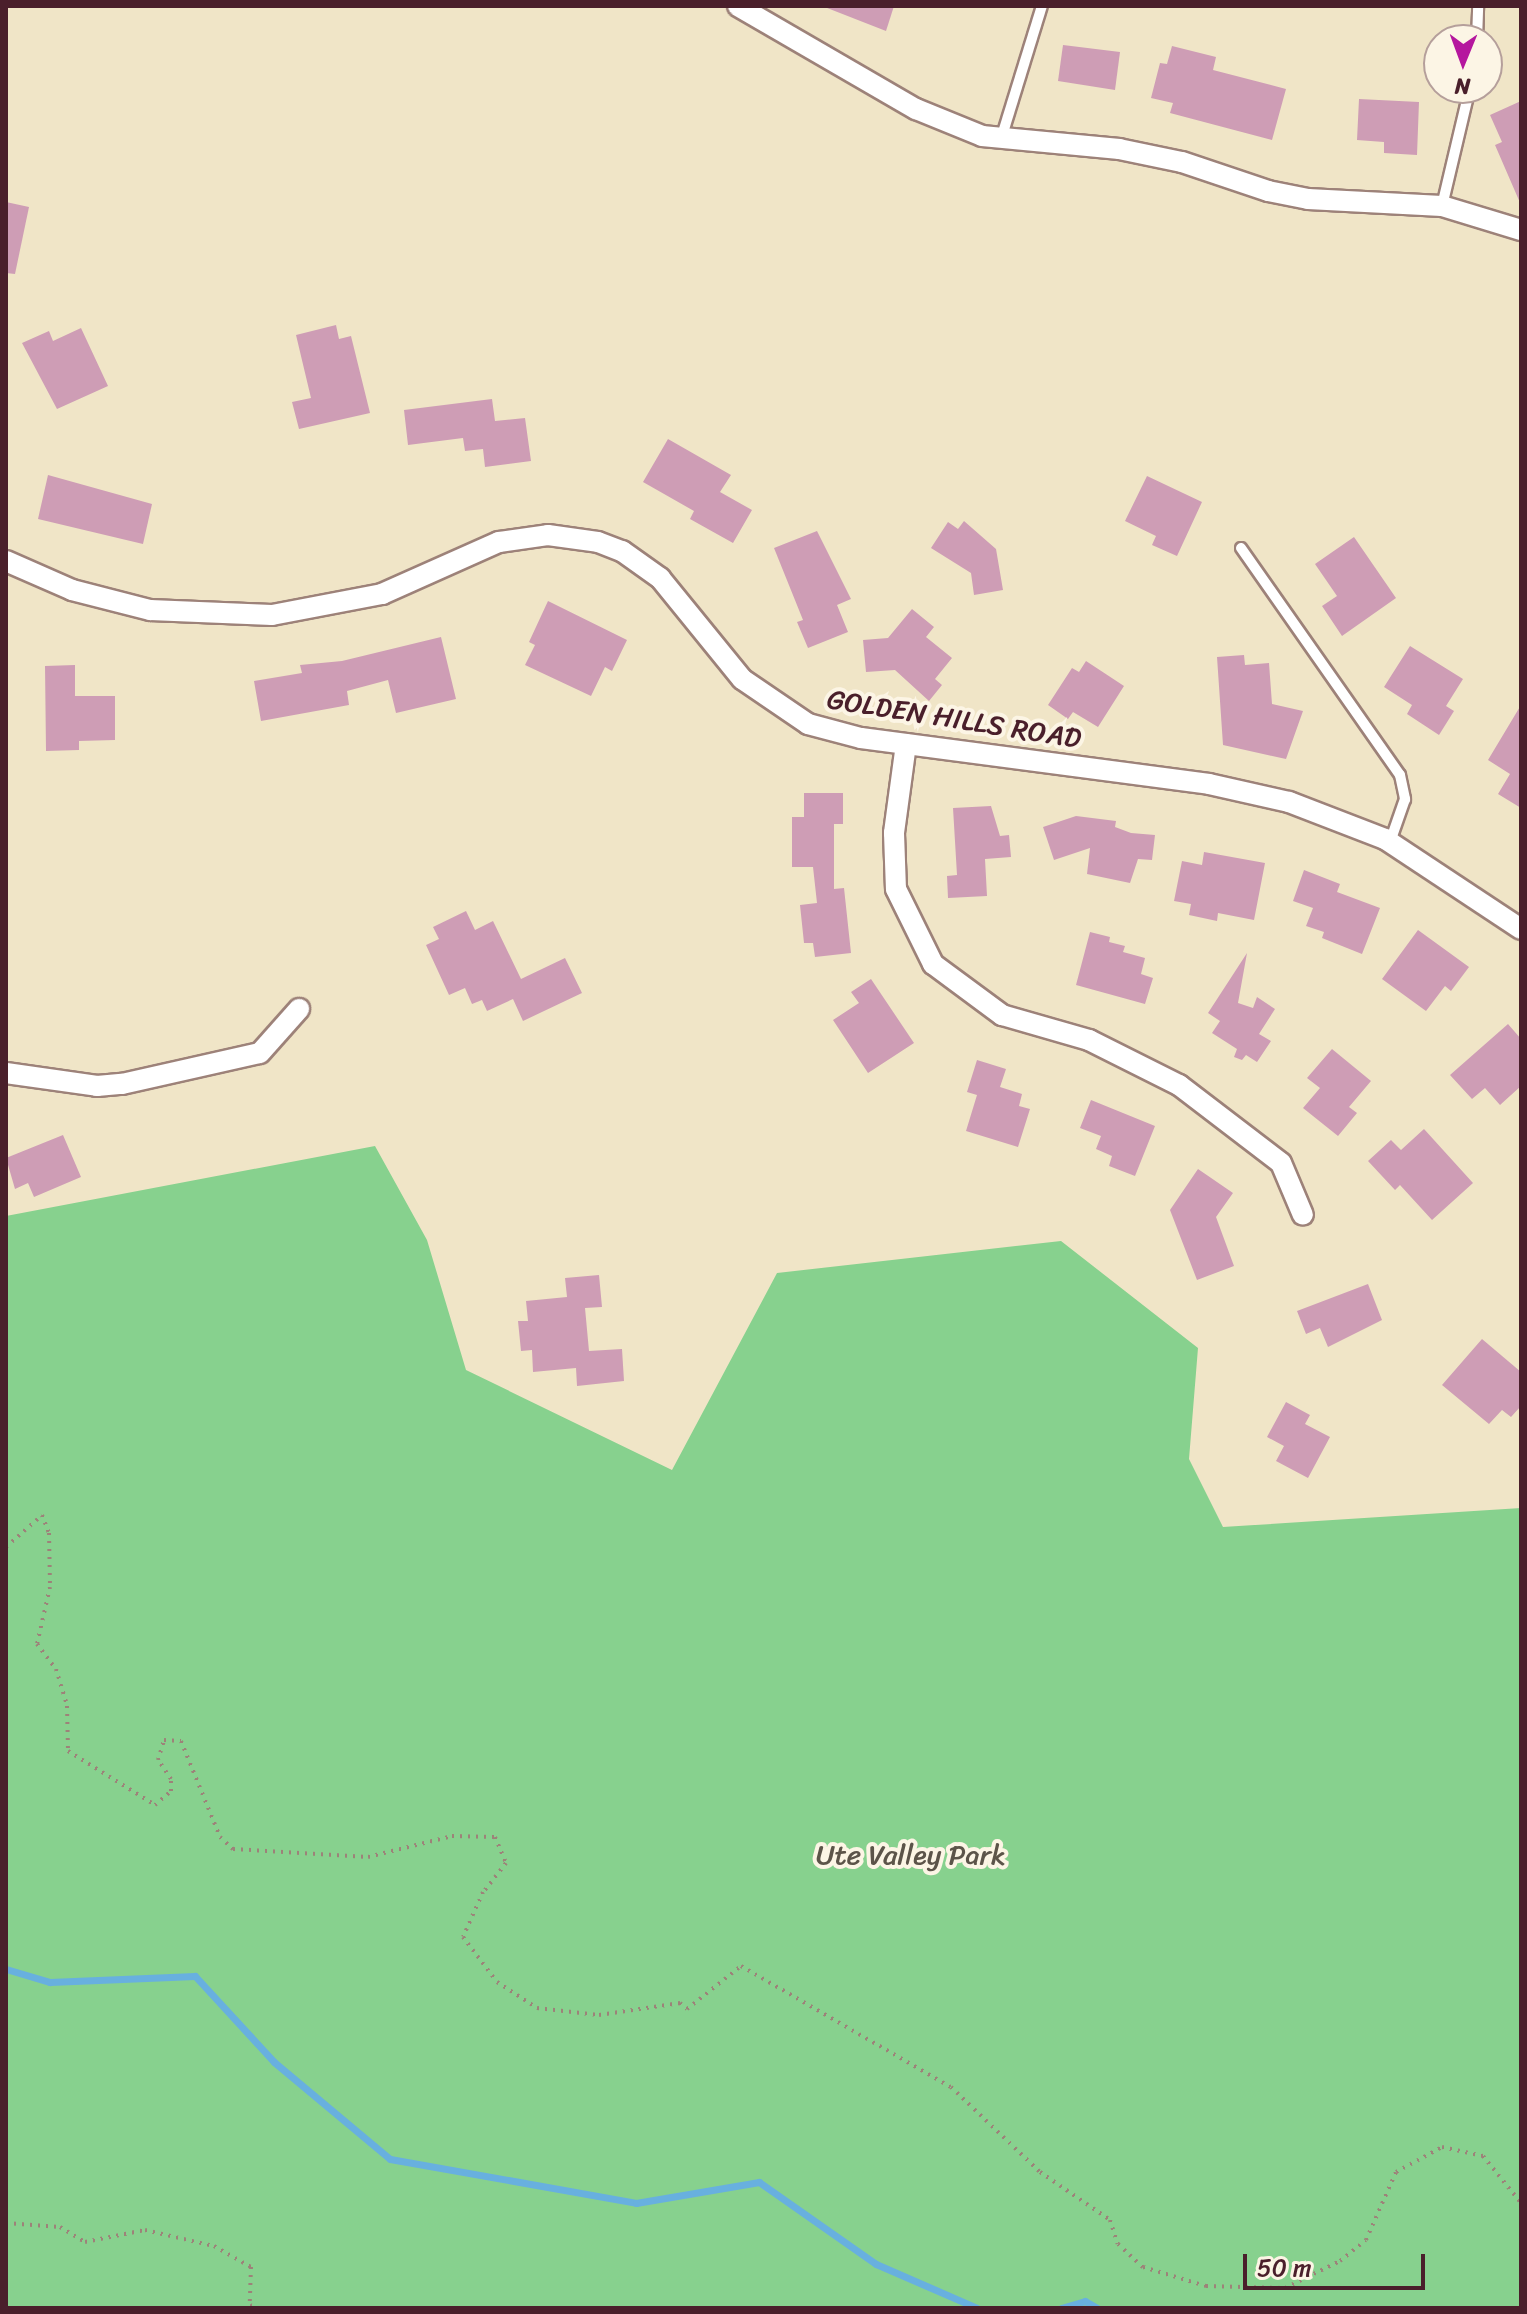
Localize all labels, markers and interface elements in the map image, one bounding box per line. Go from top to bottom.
north arrow [1423,24,1503,104]
text: N [1455,67,1471,106]
street label: GOLDEN HILLS ROAD [823,682,1085,756]
park label: Ute Valley Park [816,1838,1006,1872]
scale bar [1247,2238,1429,2288]
text: 50 m [1257,2247,1312,2289]

